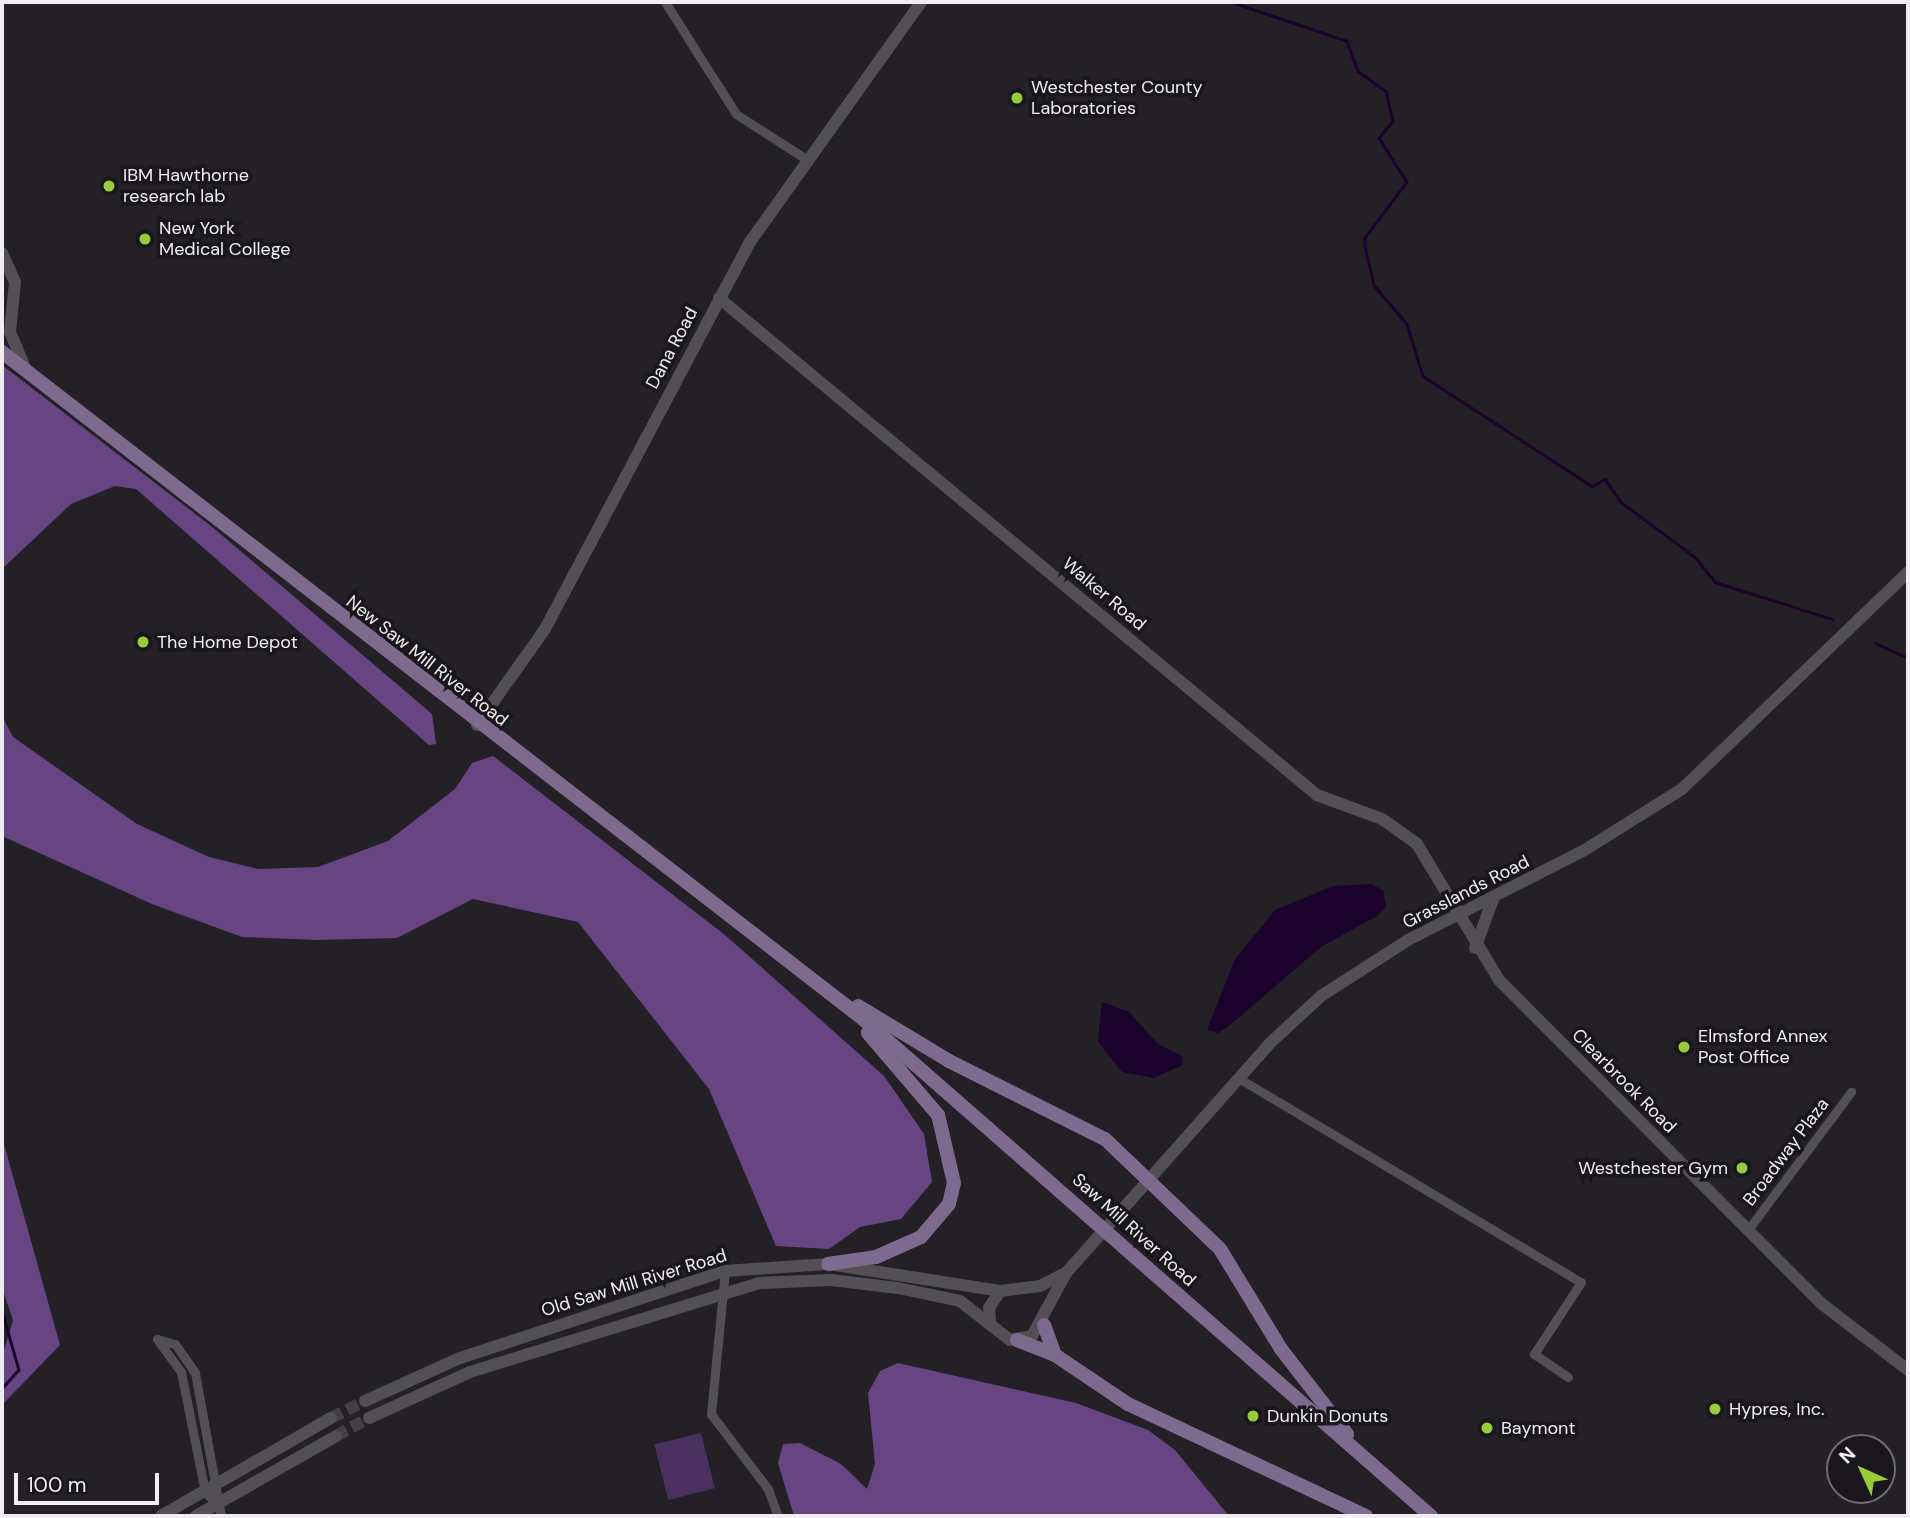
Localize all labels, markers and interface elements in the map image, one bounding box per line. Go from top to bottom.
place label: Westchester County Laboratories [1031,77,1202,119]
marker: Westchester County Laboratories [1009,90,1025,106]
place label: IBM Hawthorne research lab [123,165,249,208]
marker: IBM Hawthorne research lab [101,178,117,194]
place label: New York Medical College [159,218,291,260]
marker: New York Medical College [137,231,153,247]
street label: Dana Road [642,304,702,392]
street label: Walker Road [1058,553,1150,635]
street label: New Saw Mill River Road [342,591,512,731]
place label: The Home Depot [157,631,298,653]
marker: The Home Depot [135,634,151,650]
street label: Grasslands Road [1399,851,1533,933]
street label: Clearbrook Road [1567,1024,1681,1138]
place label: Elmsford Annex Post Office [1698,1026,1827,1068]
marker: Elmsford Annex Post Office [1676,1039,1692,1055]
street label: Broadway Plaza [1739,1094,1833,1210]
place label: Westchester Gym [1578,1157,1728,1179]
marker: Westchester Gym [1734,1160,1750,1176]
street label: Saw Mill River Road [1068,1169,1200,1291]
street label: Old Saw Mill River Road [539,1245,729,1321]
place label: Hypres, Inc. [1729,1398,1825,1420]
marker: Hypres, Inc. [1707,1401,1723,1417]
place label: Dunkin Donuts [1267,1405,1388,1427]
marker: Dunkin Donuts [1245,1408,1261,1424]
place label: Baymont [1501,1417,1575,1439]
marker: Baymont [1479,1420,1495,1436]
north arrow [1826,1434,1896,1504]
text: N [1833,1441,1861,1469]
scale bar [18,1458,163,1502]
text: 100 m [27,1471,87,1499]

